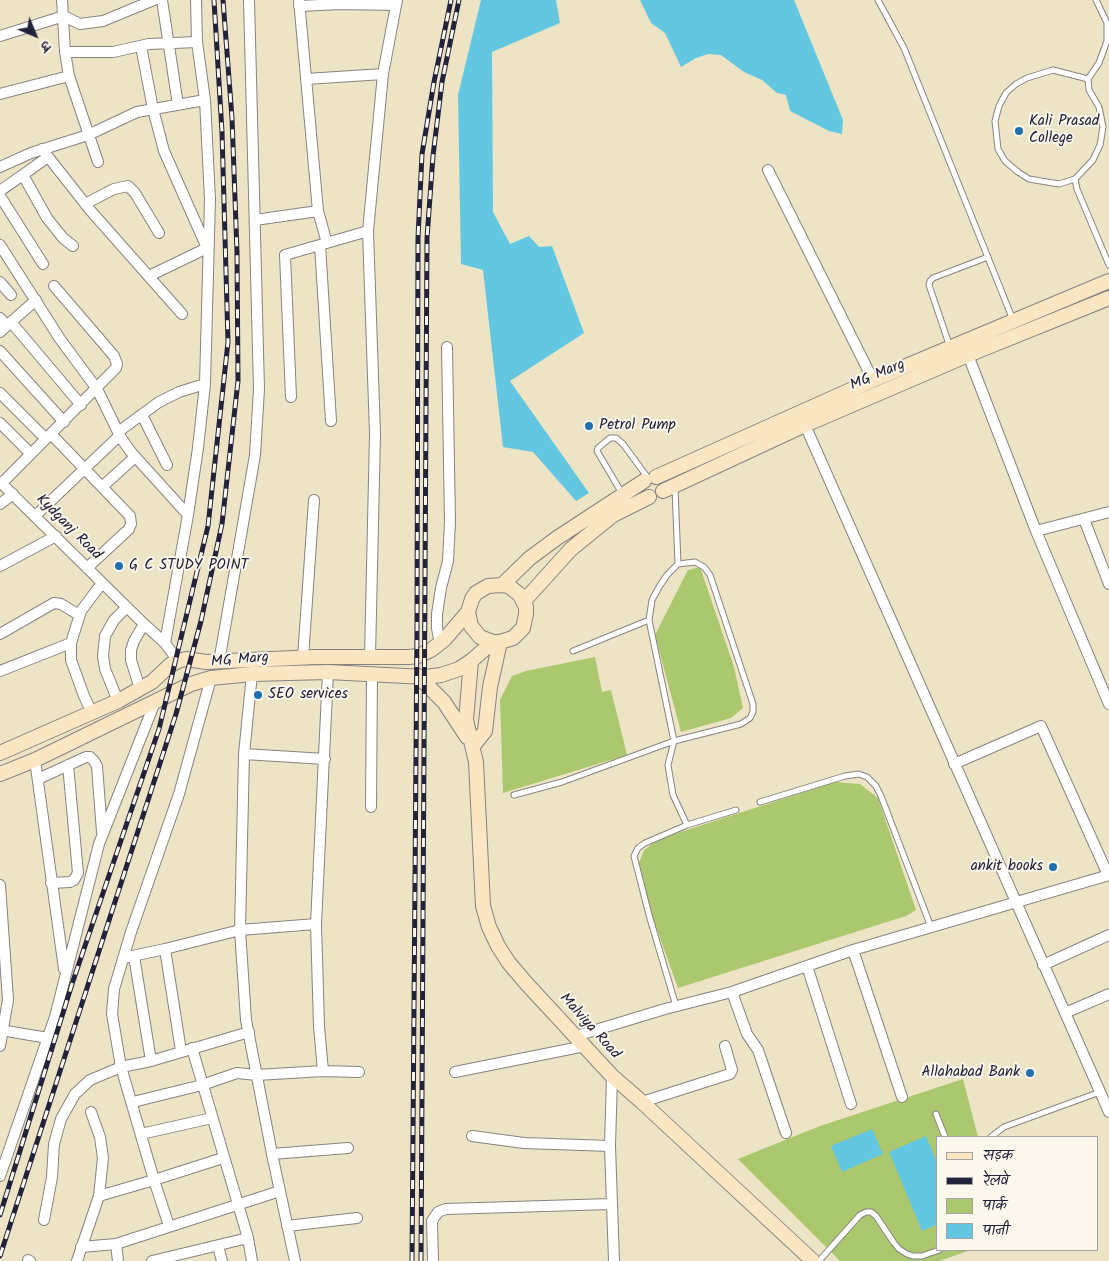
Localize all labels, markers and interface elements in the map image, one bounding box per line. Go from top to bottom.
north arrow [10,10,60,60]
text: उ [35,35,56,56]
place label: Kali Prasad College [1029,113,1099,148]
marker: Kali Prasad College [1013,125,1025,137]
street label: MG Marg [848,356,908,396]
place label: Petrol Pump [599,417,676,435]
marker: Petrol Pump [583,420,595,432]
street label: Kydganj Road [31,491,105,565]
place label: G C STUDY POINT [129,557,249,575]
marker: G C STUDY POINT [113,560,125,572]
street label: MG Marg [210,650,270,672]
place label: SEO services [268,686,348,704]
marker: SEO services [252,689,264,701]
place label: ankit books [971,858,1043,876]
marker: ankit books [1047,861,1059,873]
street label: Malviya Road [555,990,623,1064]
place label: Allahabad Bank [921,1064,1020,1082]
marker: Allahabad Bank [1024,1067,1036,1079]
legend [936,1136,1099,1251]
text: सड़क [983,1144,1013,1168]
text: रेलवे [983,1169,1008,1193]
text: पार्क [983,1194,1007,1218]
text: पानी [983,1219,1009,1243]

